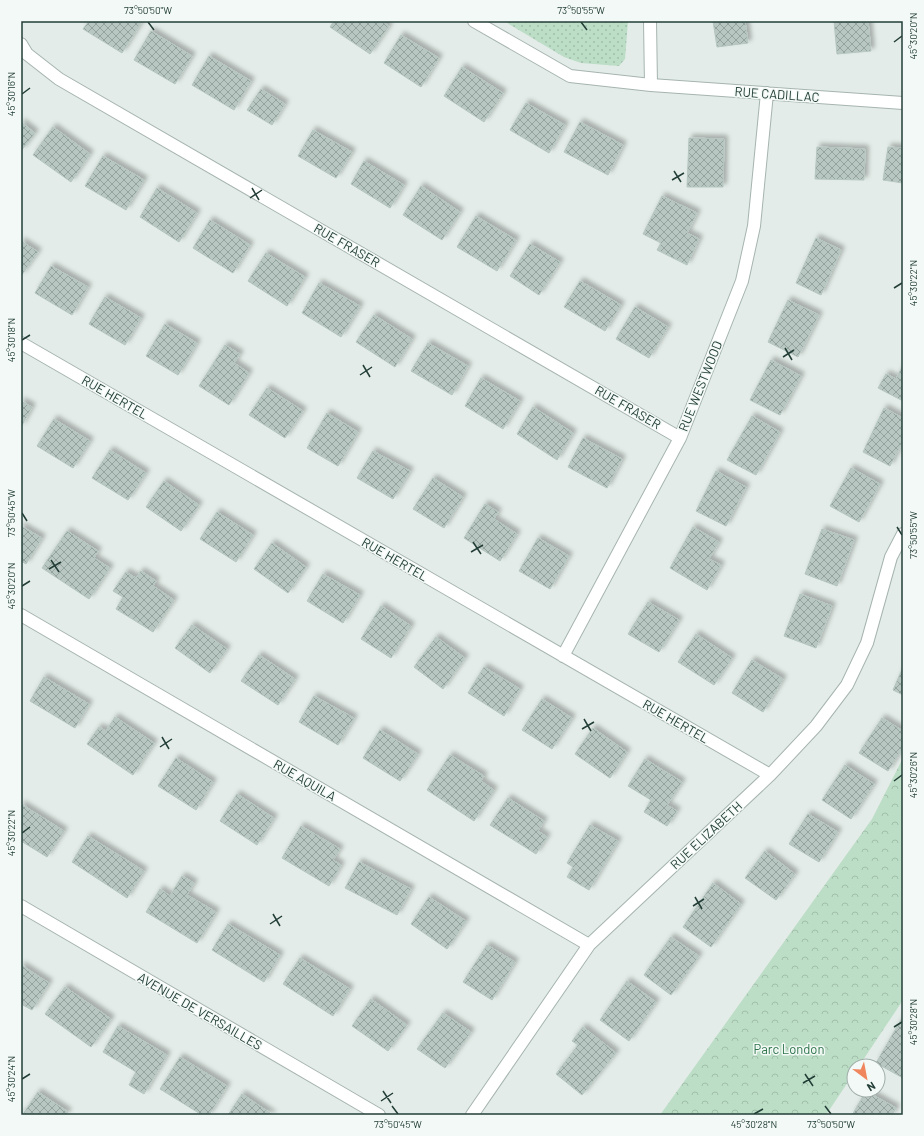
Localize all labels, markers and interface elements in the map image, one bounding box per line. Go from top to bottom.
text: 73°50'50"W [124,4,172,16]
text: 73°50'55"W [557,4,605,16]
text: 45°30'20"N [907,13,919,59]
text: 45°30'16"N [5,72,17,116]
street label: RUE CADILLAC [734,83,820,105]
street label: RUE FRASER [311,220,383,270]
text: 45°30'22"N [907,260,919,306]
text: 45°30'18"N [5,318,17,362]
street label: RUE WESTWOOD [675,338,725,434]
street label: RUE HERTEL [79,372,151,422]
street label: RUE FRASER [592,382,664,432]
text: 73°50'45"W [5,489,17,537]
text: 73°50'55"W [907,511,919,559]
street label: RUE HERTEL [359,534,431,584]
text: 45°30'20"N [5,563,17,609]
street label: RUE HERTEL [640,696,712,746]
text: 45°30'26"N [907,752,919,798]
street label: RUE AQUILA [271,756,339,804]
street label: RUE ELIZABETH [667,798,745,872]
text: 45°30'22"N [5,810,17,856]
street label: AVENUE DE VERSAILLES [135,969,265,1053]
text: 45°30'28"N [907,999,919,1045]
park label: Parc London [754,1041,824,1057]
text: 45°30'24"N [5,1056,17,1102]
north arrow [846,1058,886,1098]
text: N [865,1079,878,1094]
text: 73°50'45"W [374,1118,422,1130]
text: 45°30'28"N [731,1118,777,1130]
text: 73°50'50"W [807,1118,855,1130]

